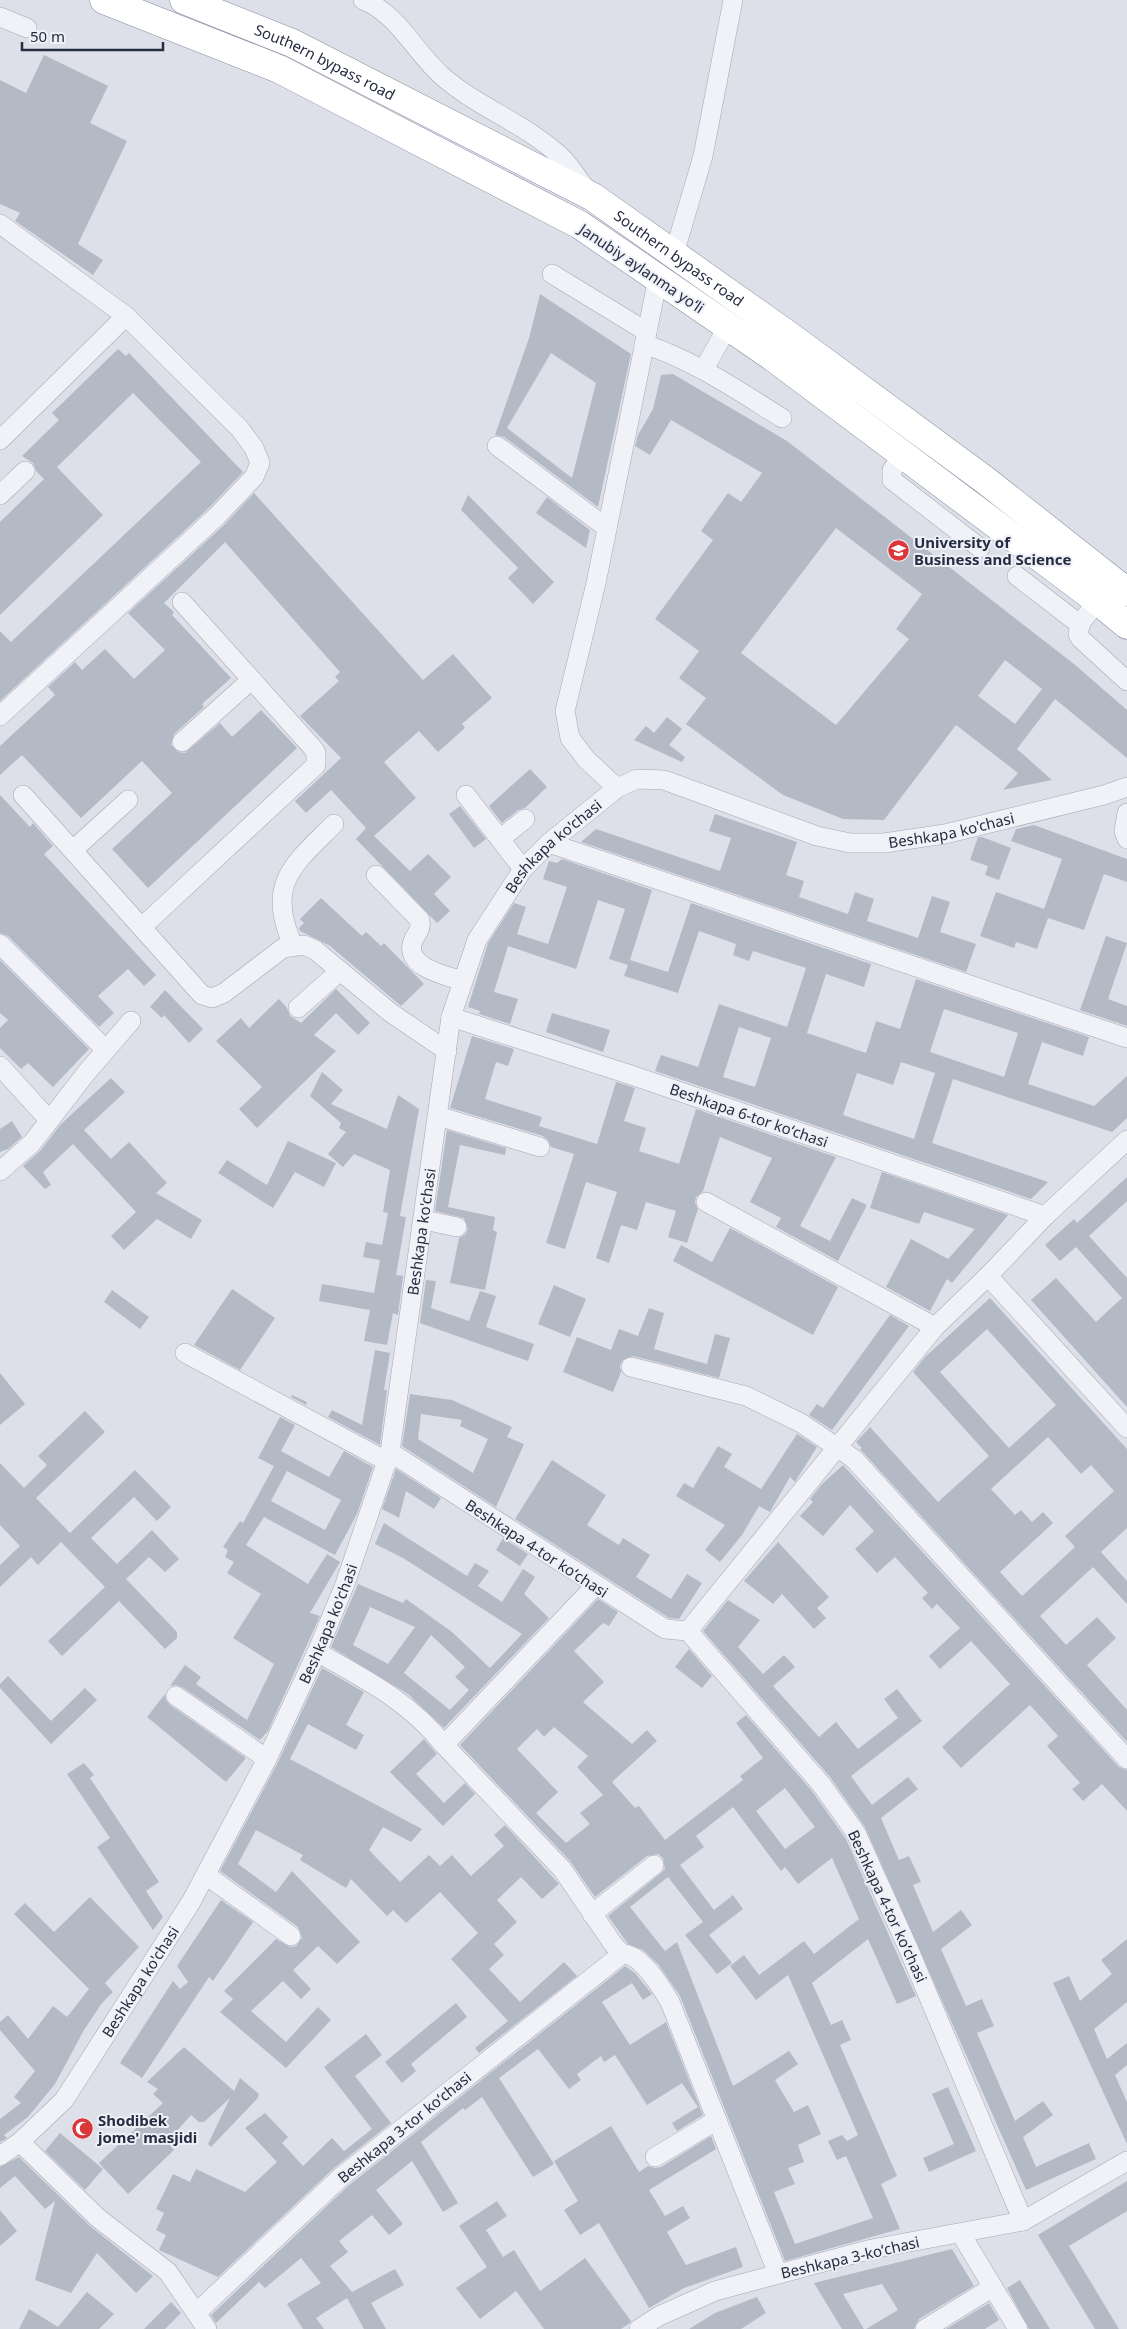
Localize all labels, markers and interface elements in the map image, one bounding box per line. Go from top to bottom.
street label: Southern bypass road [252,19,399,104]
scale bar [22,20,164,52]
text: 50 m [30,26,65,46]
street label: Southern bypass road [610,205,748,311]
street label: Janubiy aylanma yoʻli [574,218,708,317]
place label: University of Business and Science [914,532,1071,569]
school or university icon: University of Business and Science [886,539,910,563]
street label: Beshkapa ko'chasi [500,795,606,897]
street label: Beshkapa ko'chasi [887,807,1016,852]
street label: Beshkapa 6-tor koʻchasi [667,1078,831,1152]
street label: Beshkapa ko'chasi [402,1167,440,1296]
street label: Beshkapa 4-tor koʻchasi [462,1494,612,1602]
street label: Beshkapa ko'chasi [294,1561,361,1687]
street label: Beshkapa 4-tor koʻchasi [844,1826,932,1986]
street label: Beshkapa ko'chasi [97,1922,183,2041]
street label: Beshkapa 3-tor koʻchasi [333,2067,475,2187]
place label: Shodibek jome' masjidi [97,2110,197,2147]
mosque icon: Shodibek jome' masjidi [70,2117,94,2141]
street label: Beshkapa 3-koʻchasi [779,2231,921,2283]

